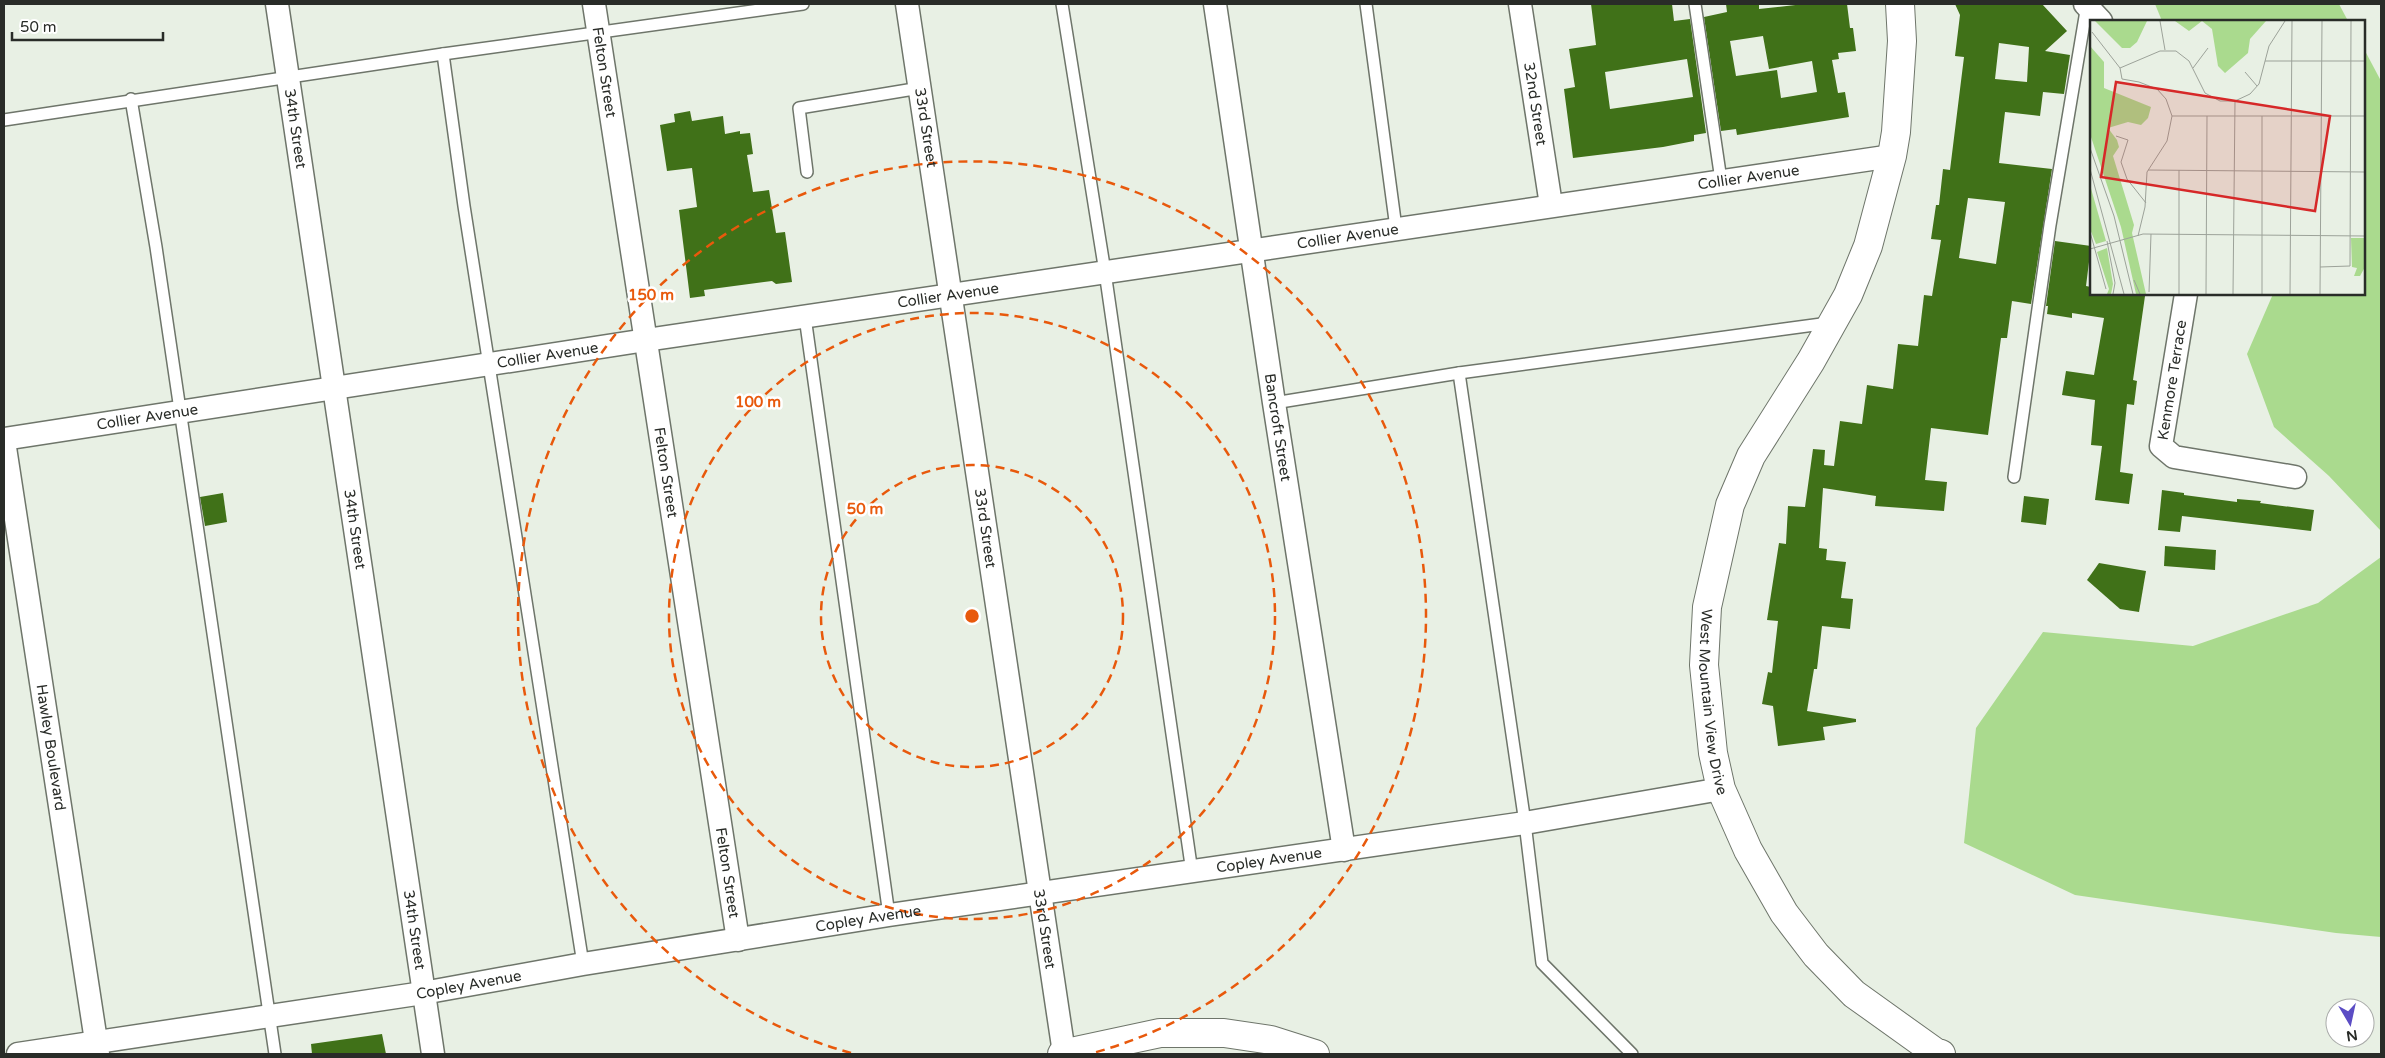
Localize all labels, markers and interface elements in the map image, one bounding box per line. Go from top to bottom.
scale bar [12,10,164,42]
text: 50 m [20,18,57,36]
inset map [2090,20,2365,295]
street label: Felton Street [589,26,620,119]
street label: 32nd Street [1520,61,1551,147]
street label: 33rd Street [911,86,941,169]
street label: 34th Street [281,87,310,170]
street label: Collier Avenue [1696,161,1800,194]
street label: Collier Avenue [1296,220,1400,253]
street label: Collier Avenue [896,279,1000,312]
text: 150 m [628,286,674,304]
street label: Kenmore Terrace [2154,319,2190,441]
street label: Collier Avenue [496,338,600,372]
street label: Bancroft Street [1261,372,1295,483]
text: 100 m [735,393,781,411]
street label: Collier Avenue [95,400,199,434]
street label: Felton Street [650,426,682,519]
street label: 33rd Street [971,487,1000,570]
street label: 34th Street [340,488,370,571]
text: 50 m [847,500,883,518]
centre of rings [963,607,981,625]
street label: West Mountain View Drive [1695,608,1732,798]
street label: Hawley Boulevard [32,683,70,812]
street label: Felton Street [712,826,744,920]
street label: Copley Avenue [1215,843,1323,877]
street label: 33rd Street [1030,888,1060,970]
street label: 34th Street [400,889,429,971]
street label: Copley Avenue [814,901,922,936]
street label: Copley Avenue [415,966,523,1003]
north arrow [2325,998,2375,1048]
text: N [2345,1026,2359,1045]

